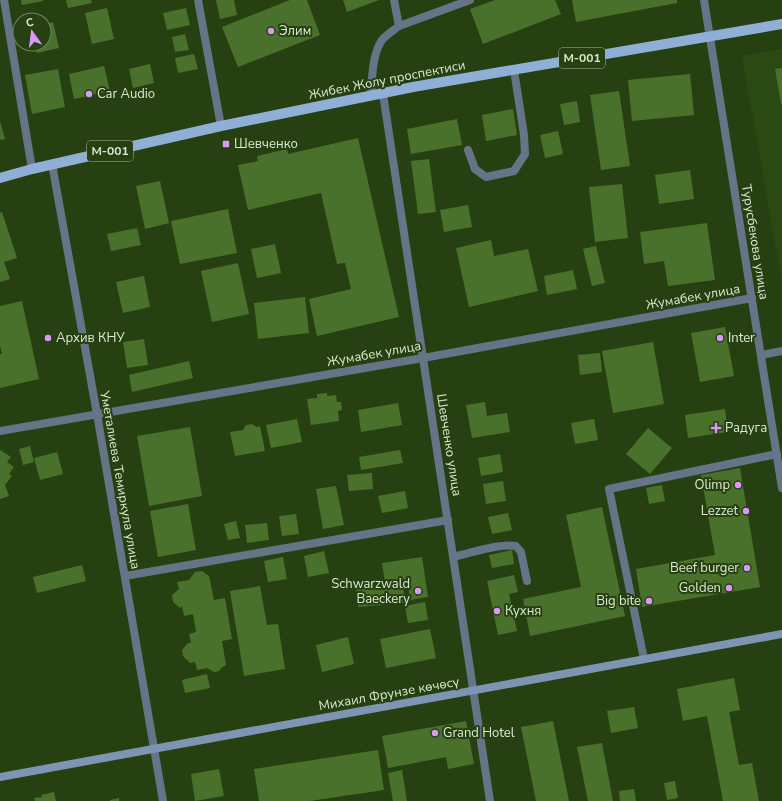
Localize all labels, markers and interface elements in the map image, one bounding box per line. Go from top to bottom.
north arrow [12,12,52,52]
text: С [24,14,36,31]
place label: Элим [279,22,311,40]
marker: Элим [266,26,276,36]
road number: М-001 [559,48,605,68]
street label: Жибек Жолу проспектиси [307,56,467,104]
place label: Car Audio [97,85,155,103]
marker: Car Audio [84,89,94,99]
place label: Шевченко [234,135,298,153]
marker: Шевченко [221,139,231,149]
road number: М-001 [87,141,133,161]
street label: Турусбекова улица [737,183,773,301]
street label: Жумабек улица [644,280,742,314]
place label: Архив КНУ [56,329,125,347]
place label: Inter [728,329,755,347]
marker: Архив КНУ [43,333,53,343]
marker: Inter [715,333,725,343]
street label: Жумабек улица [325,337,423,371]
street label: Уметалиева Темиркула улица [95,388,145,571]
street label: Шевченко улица [432,392,466,498]
place label: Радуга [725,419,767,437]
marker: Радуга [710,422,722,434]
place label: Olimp [694,476,730,494]
marker: Olimp [733,480,743,490]
place label: Lezzet [701,502,738,520]
marker: Lezzet [741,506,751,516]
place label: Beef burger [670,559,739,577]
marker: Beef burger [742,563,752,573]
place label: Schwarzwald Baeckery [331,575,410,608]
place label: Golden [679,579,721,597]
marker: Golden [724,583,734,593]
marker: Schwarzwald Baeckery [413,586,423,596]
place label: Big bite [596,592,641,610]
marker: Big bite [644,596,654,606]
place label: Кухня [505,602,541,620]
marker: Кухня [492,606,502,616]
street label: Михаил Фрунзе көчөсү [317,673,461,715]
place label: Grand Hotel [443,724,515,742]
marker: Grand Hotel [430,728,440,738]

